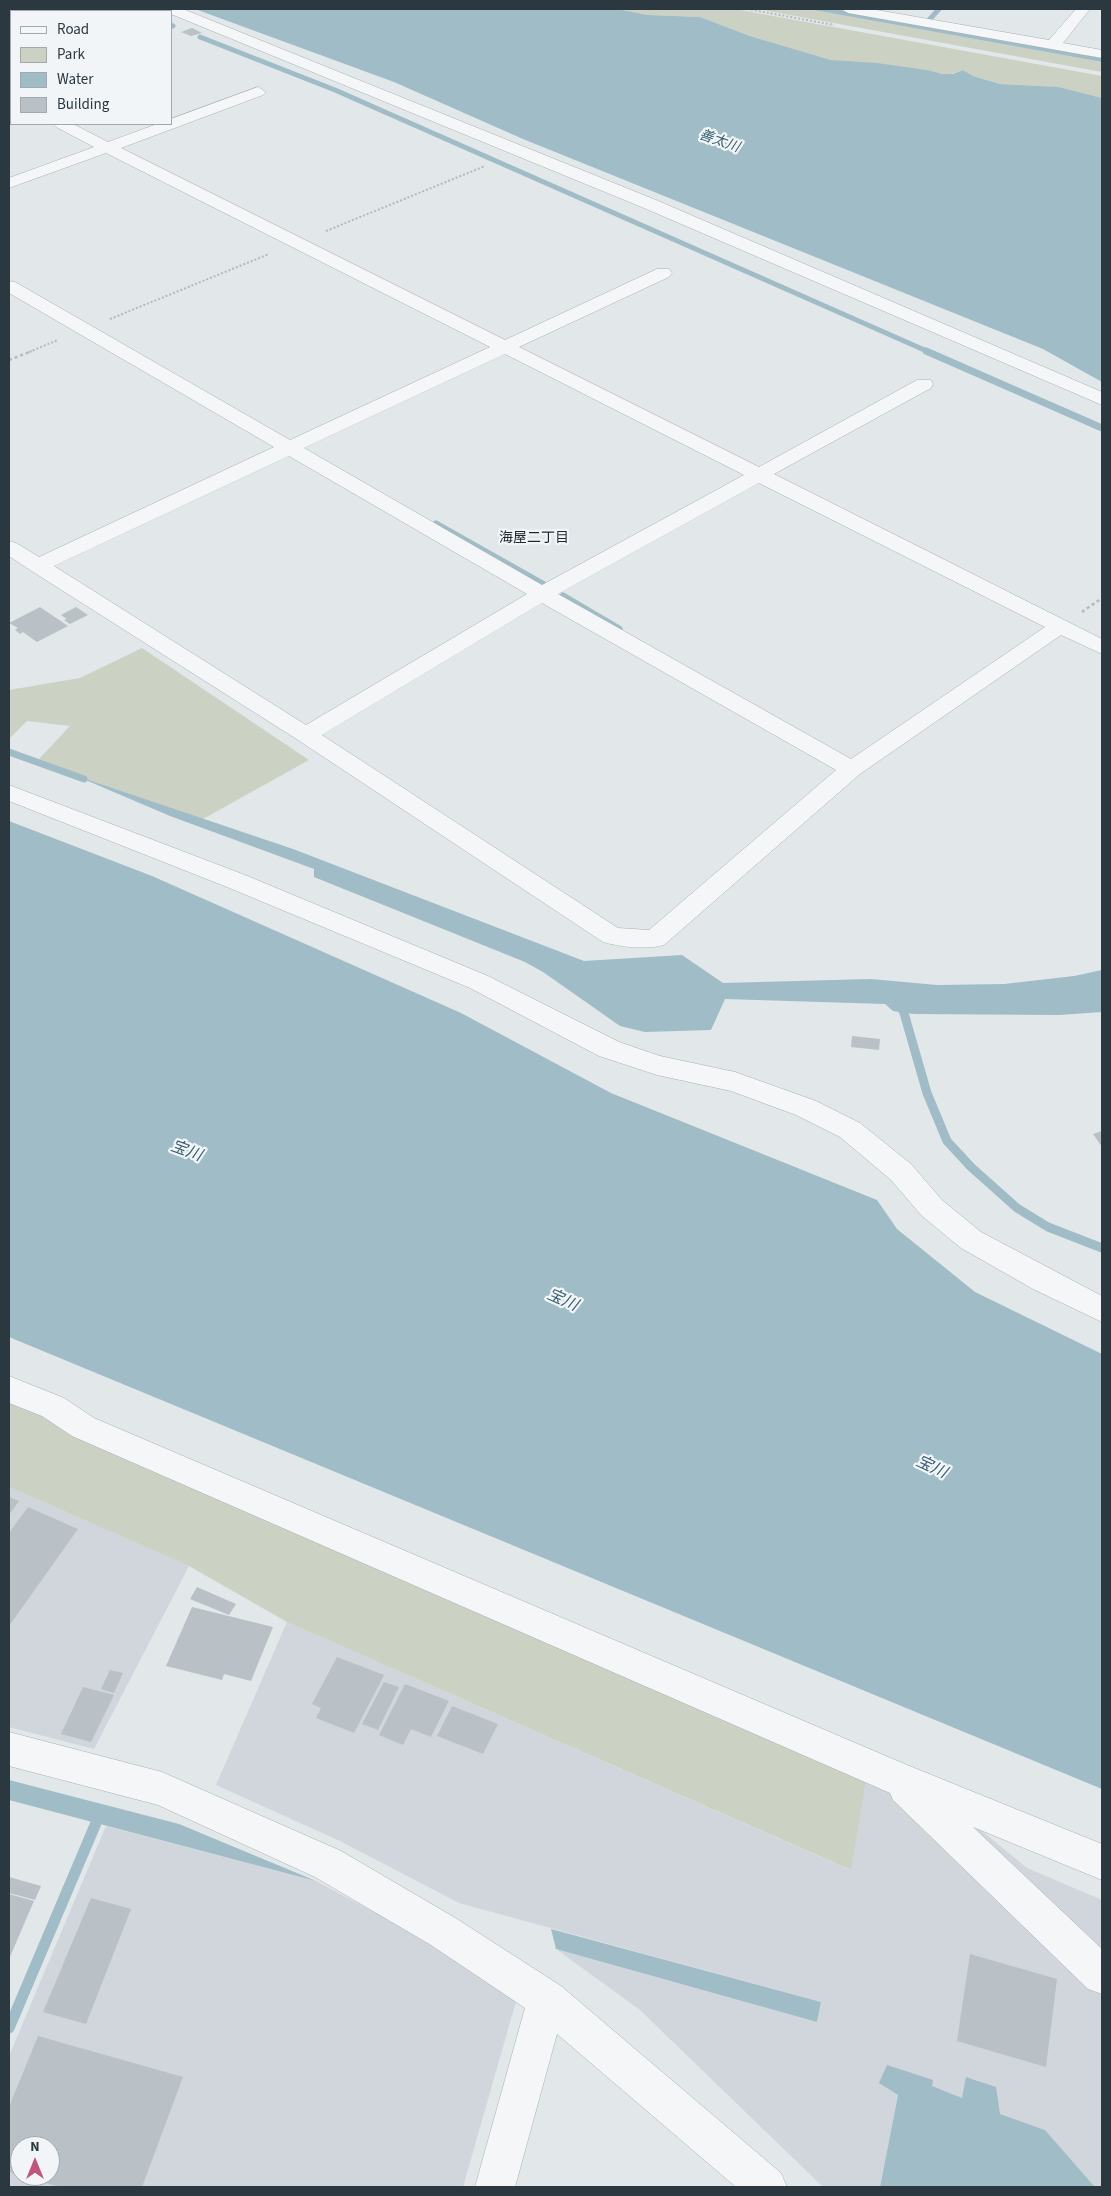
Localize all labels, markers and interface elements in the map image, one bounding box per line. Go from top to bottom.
legend [10,10,172,125]
text: Road [57,19,89,40]
text: Park [57,44,85,65]
text: Water [57,69,93,90]
text: Building [57,94,109,115]
water label: 善太川 [696,127,742,157]
district label: 海屋二丁目 [499,531,569,547]
water label: 宝川 [168,1138,204,1166]
water label: 宝川 [543,1286,581,1316]
water label: 宝川 [912,1453,950,1483]
north arrow [10,2136,60,2186]
text: N [30,2137,40,2157]

